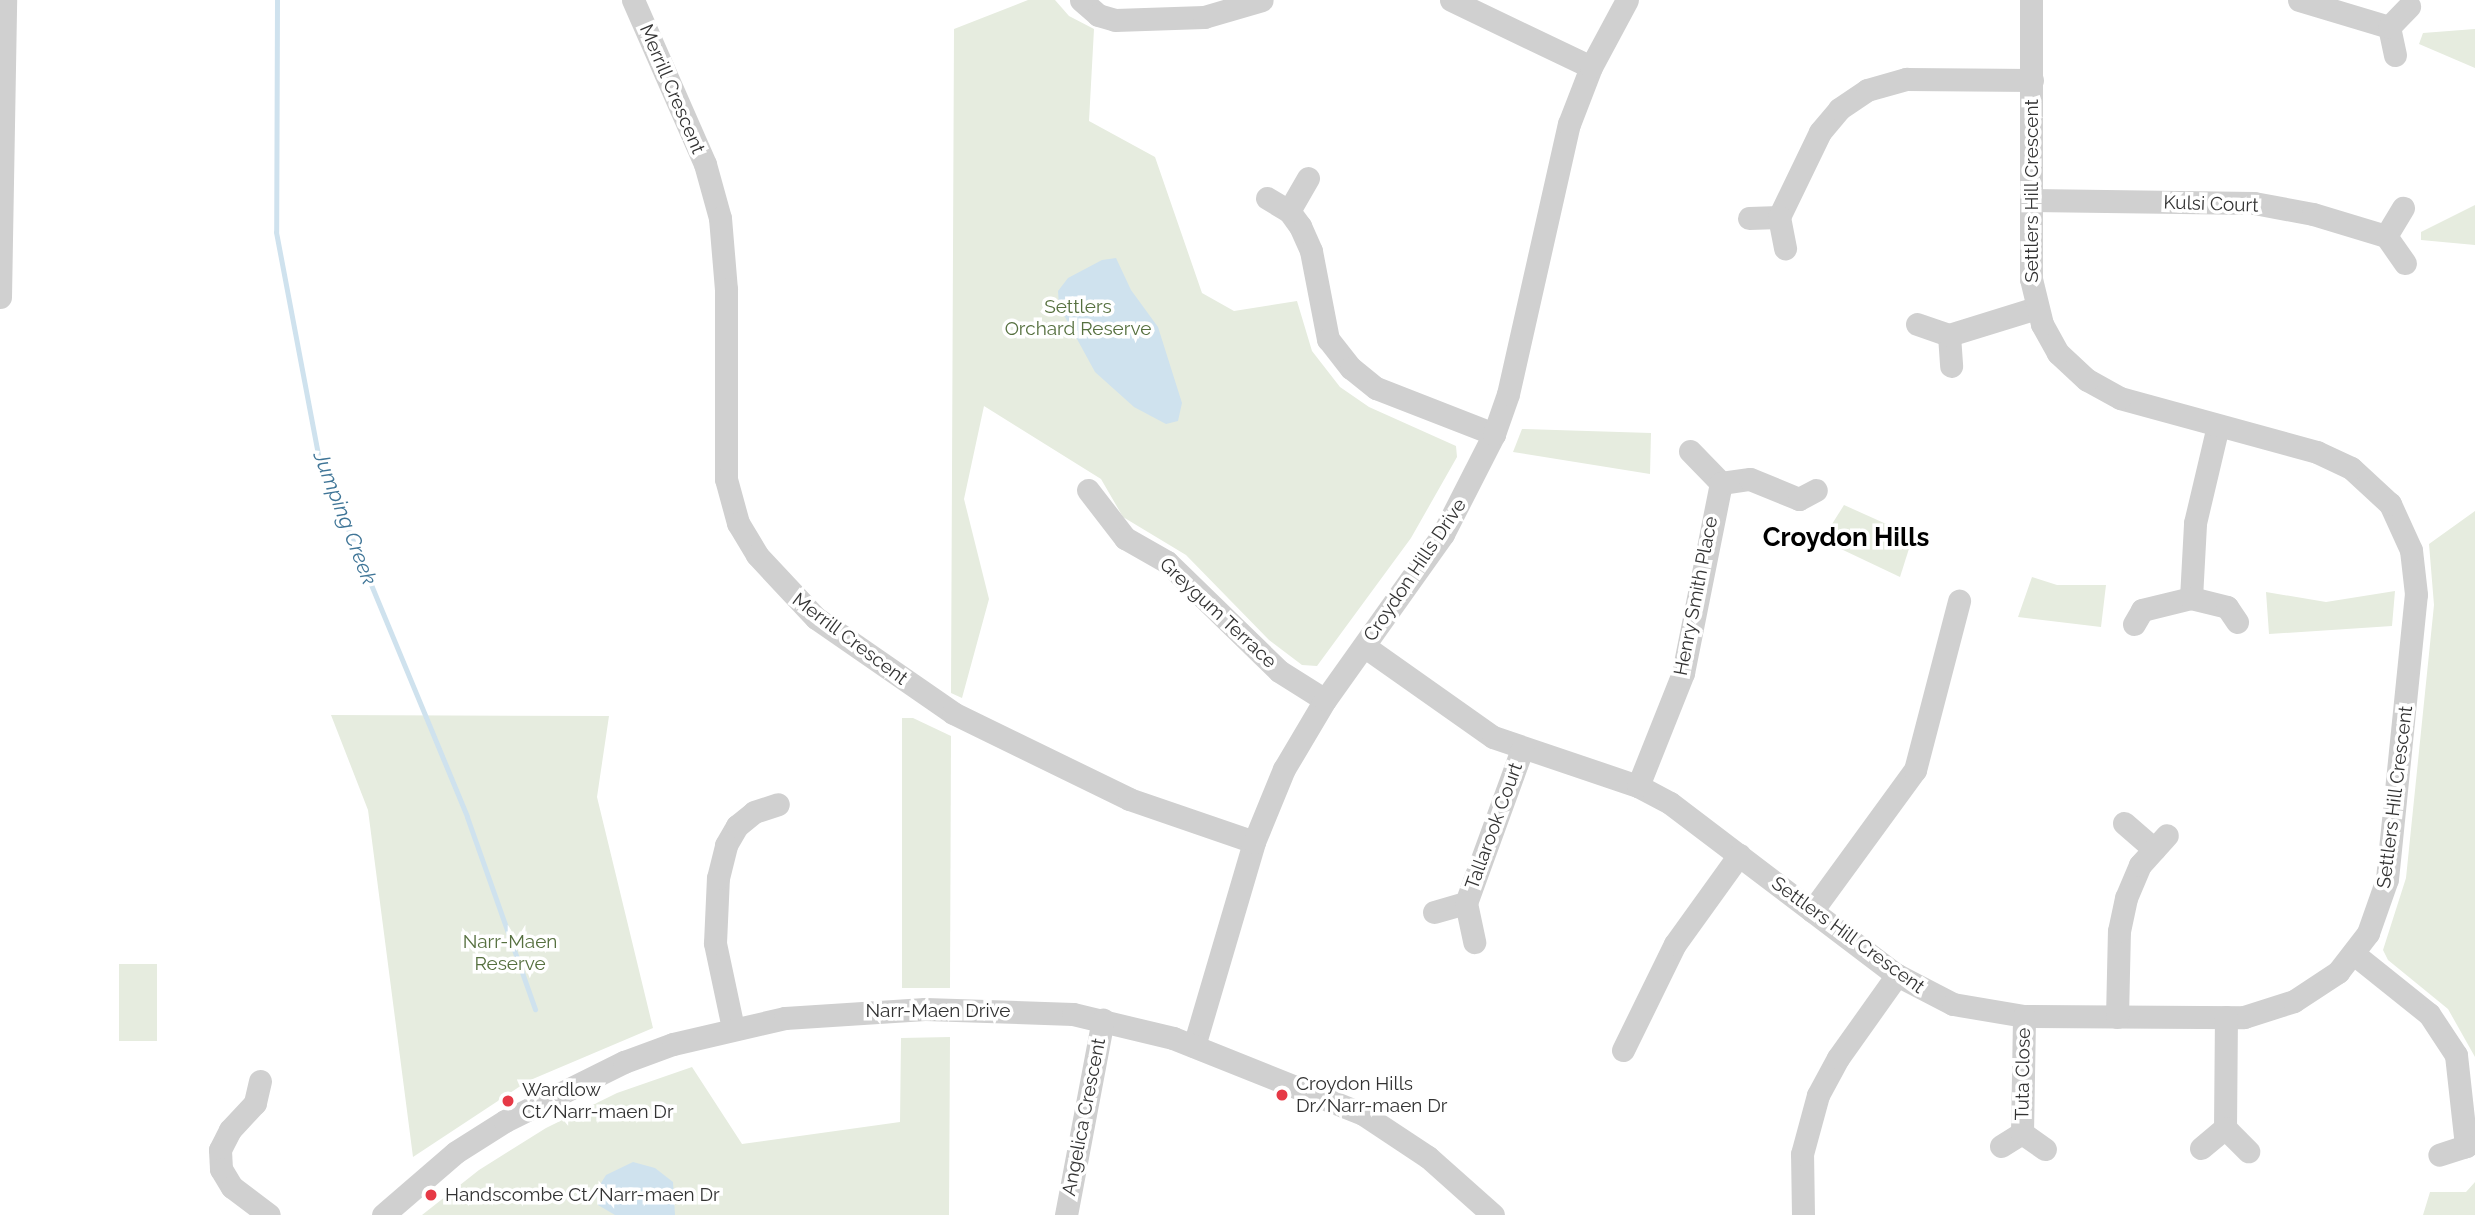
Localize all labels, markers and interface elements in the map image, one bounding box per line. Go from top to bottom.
street label: Merrill Crescent [634,21,710,157]
street label: Settlers Hill Crescent [2021,99,2043,283]
street label: Kulsi Court [2163,191,2259,217]
park label: Settlers Orchard Reserve [1005,296,1151,340]
water label: Jumping Creek [308,448,382,588]
street label: Croydon Hills Drive [1359,494,1471,646]
street label: Henry Smith Place [1669,514,1723,678]
district label: Croydon Hills [1763,522,1929,554]
street label: Greygum Terrace [1155,553,1281,673]
street label: Merrill Crescent [788,588,912,690]
street label: Settlers Hill Crescent [2372,704,2418,890]
street label: Tallarook Court [1461,760,1527,892]
street label: Settlers Hill Crescent [1767,872,1929,998]
park label: Narr-Maen Reserve [463,931,557,975]
street label: Narr-Maen Drive [866,1000,1010,1022]
street label: Tuta Close [2011,1027,2035,1121]
street label: Angelica Crescent [1058,1036,1110,1198]
place label: Croydon Hills Dr/Narr-maen Dr [1296,1073,1448,1117]
place label: Wardlow Ct/Narr-maen Dr [522,1079,674,1123]
marker: Croydon Hills Dr/Narr-maen Dr [1274,1087,1290,1103]
marker: Wardlow Ct/Narr-maen Dr [500,1093,516,1109]
place label: Handscombe Ct/Narr-maen Dr [445,1184,720,1206]
marker: Handscombe Ct/Narr-maen Dr [423,1187,439,1203]

